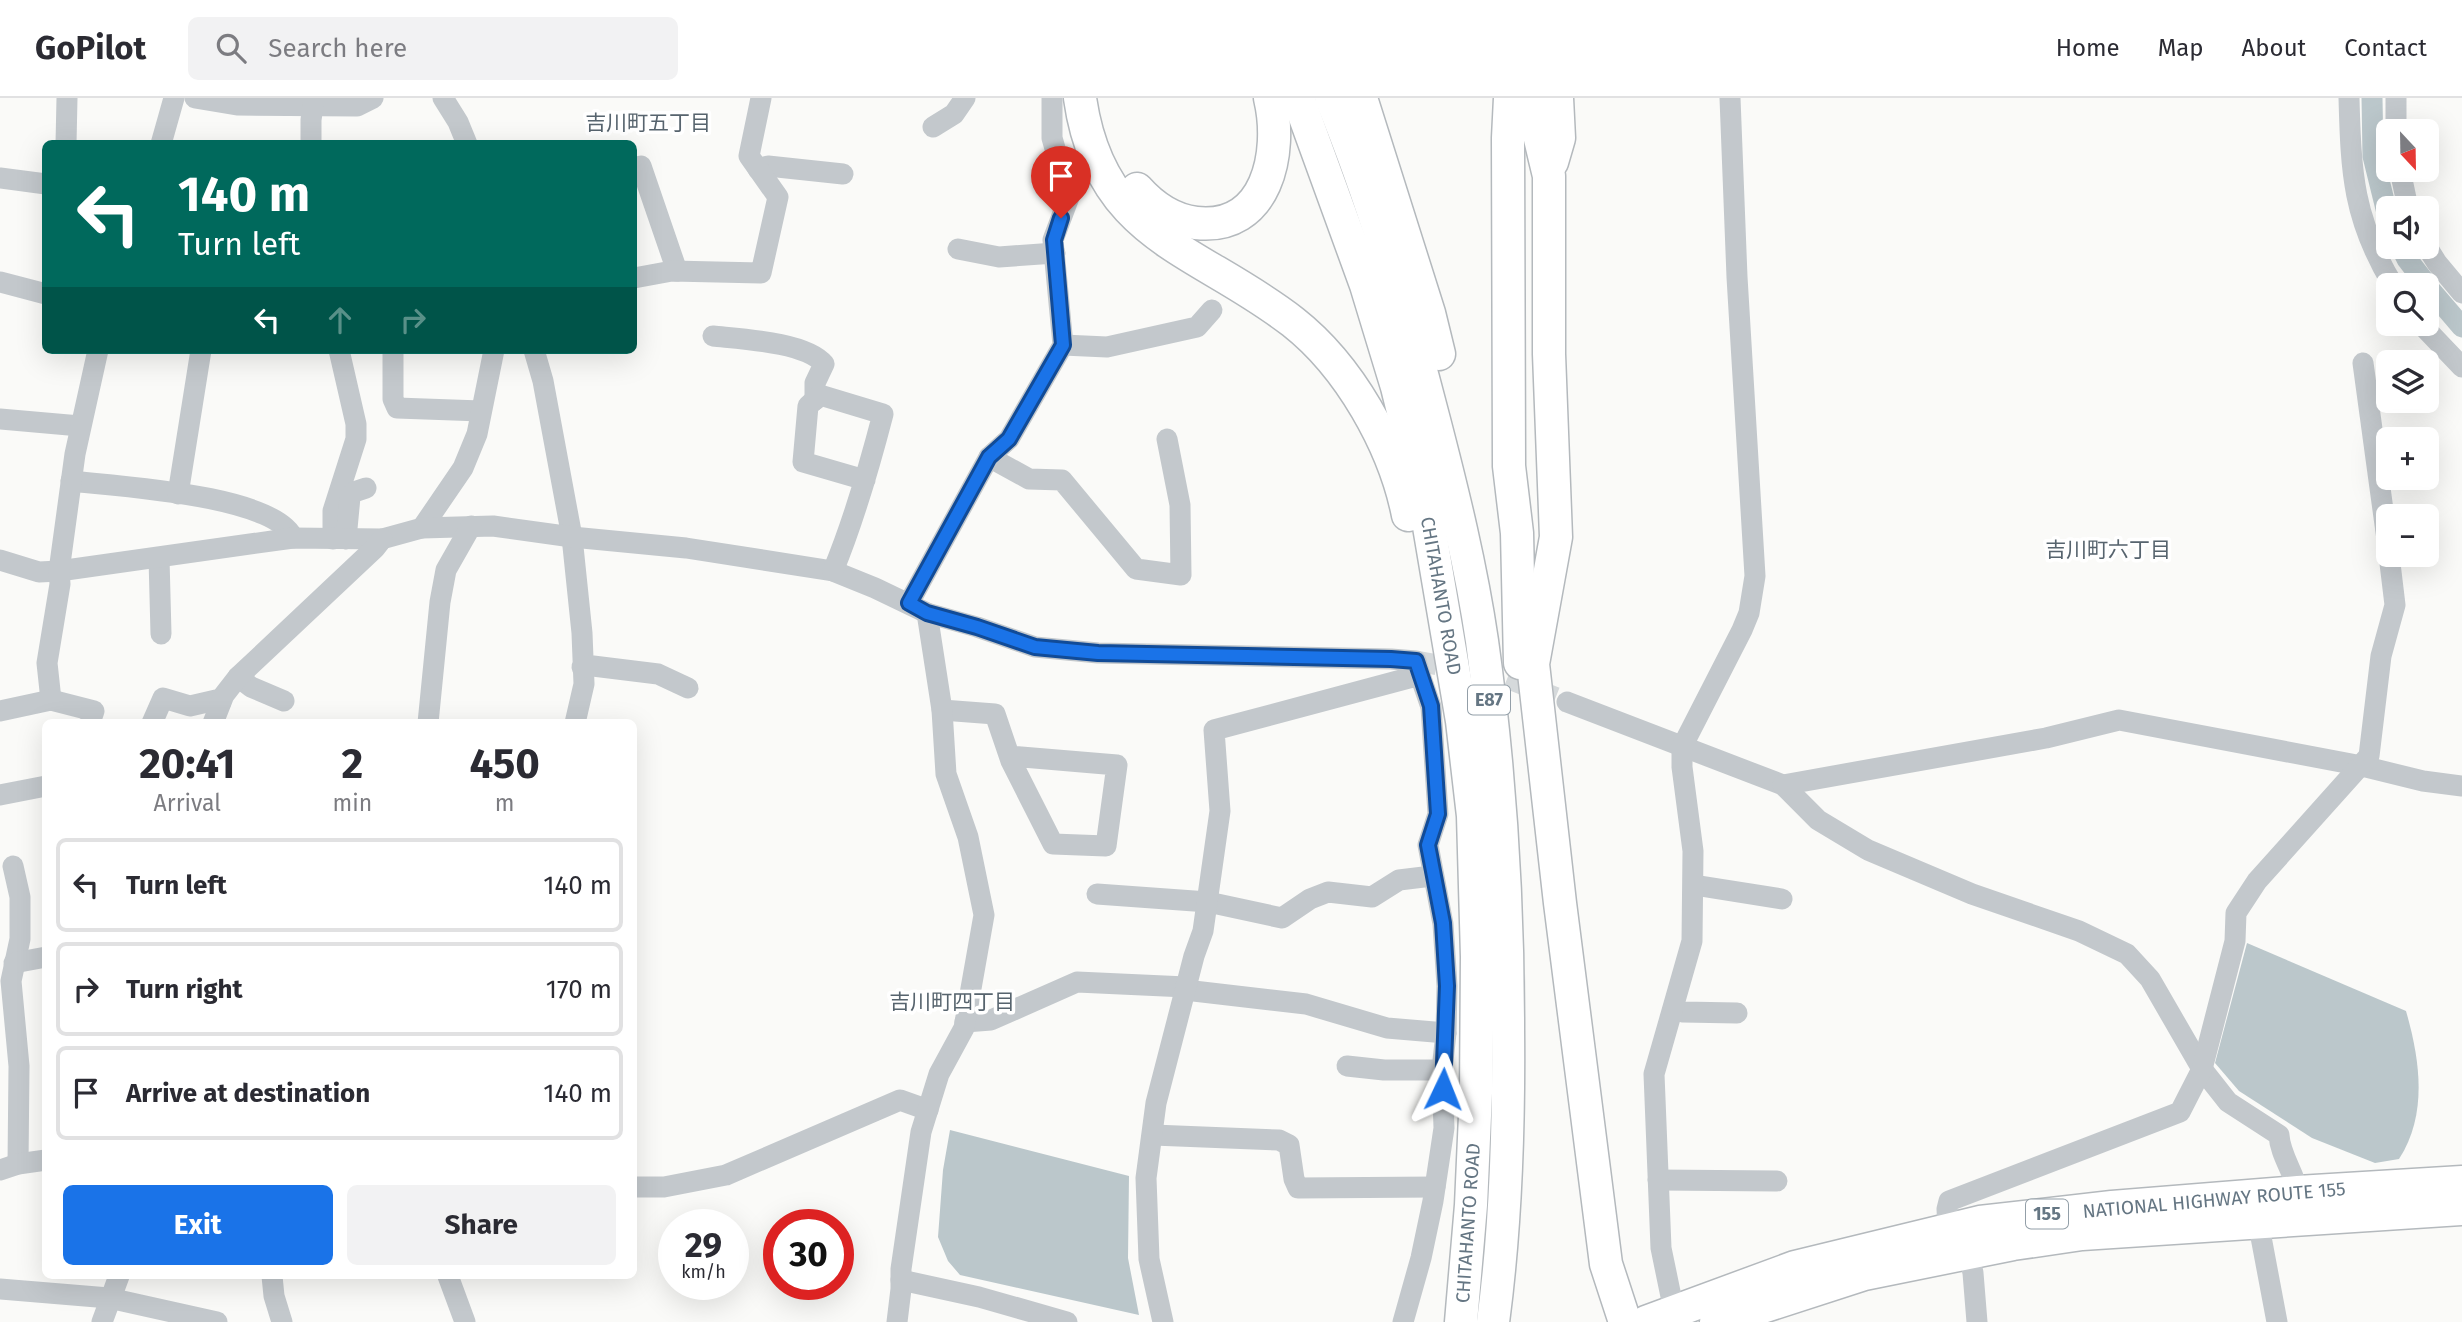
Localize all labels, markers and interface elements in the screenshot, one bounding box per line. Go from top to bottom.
search box [188,17,678,80]
text: GoPilot [35,28,146,68]
icon: search [212,29,250,67]
text: Search here [268,33,407,64]
text: Home [2056,34,2120,62]
text: Map [2158,34,2204,62]
text: About [2242,34,2306,62]
text: Contact [2344,34,2427,62]
district label: 吉川町五丁目 [585,110,711,136]
north arrow [2376,119,2440,182]
map controls [2376,119,2439,567]
pin [1031,146,1091,218]
icon: arrive [1042,157,1080,195]
text: 140 m [178,165,310,224]
icon: left [63,168,154,259]
button: sound [2376,196,2439,259]
text: Turn left [178,225,300,263]
button: search [2376,273,2439,336]
icon: left [248,301,286,339]
icon: ahead [321,301,359,339]
icon: right [394,301,432,339]
button: layers [2376,350,2439,413]
button: + [2376,427,2439,490]
button: − [2376,504,2439,567]
street label: CHITAHANTO ROAD [1416,515,1466,677]
district label: 吉川町六丁目 [2045,537,2171,563]
road number: E87 [1468,686,1510,714]
text: 20:41 [139,739,235,789]
text: 2 [342,739,363,789]
text: 450 [469,739,540,789]
text: Arrival [154,789,221,817]
text: min [333,789,372,817]
text: m [495,789,514,817]
icon: left [67,866,105,904]
text: Turn left [126,870,227,901]
text: 140 m [543,870,612,901]
icon: right [67,970,105,1008]
text: Turn right [126,974,243,1005]
text: 170 m [546,974,612,1005]
district label: 吉川町四丁目 [889,989,1015,1015]
position arrow [1406,1052,1480,1126]
icon: arrive [67,1074,105,1112]
text: Arrive at destination [126,1078,370,1109]
text: 140 m [543,1078,612,1109]
street label: CHITAHANTO ROAD [1451,1142,1485,1304]
street label: NATIONAL HIGHWAY ROUTE 155 [2082,1177,2346,1223]
button: Exit [63,1185,333,1265]
button: Share [347,1185,616,1265]
road number: 155 [2026,1199,2068,1228]
speed limit sign: 30 [763,1209,854,1300]
text: 29 [685,1224,722,1266]
text: km/h [681,1261,726,1283]

